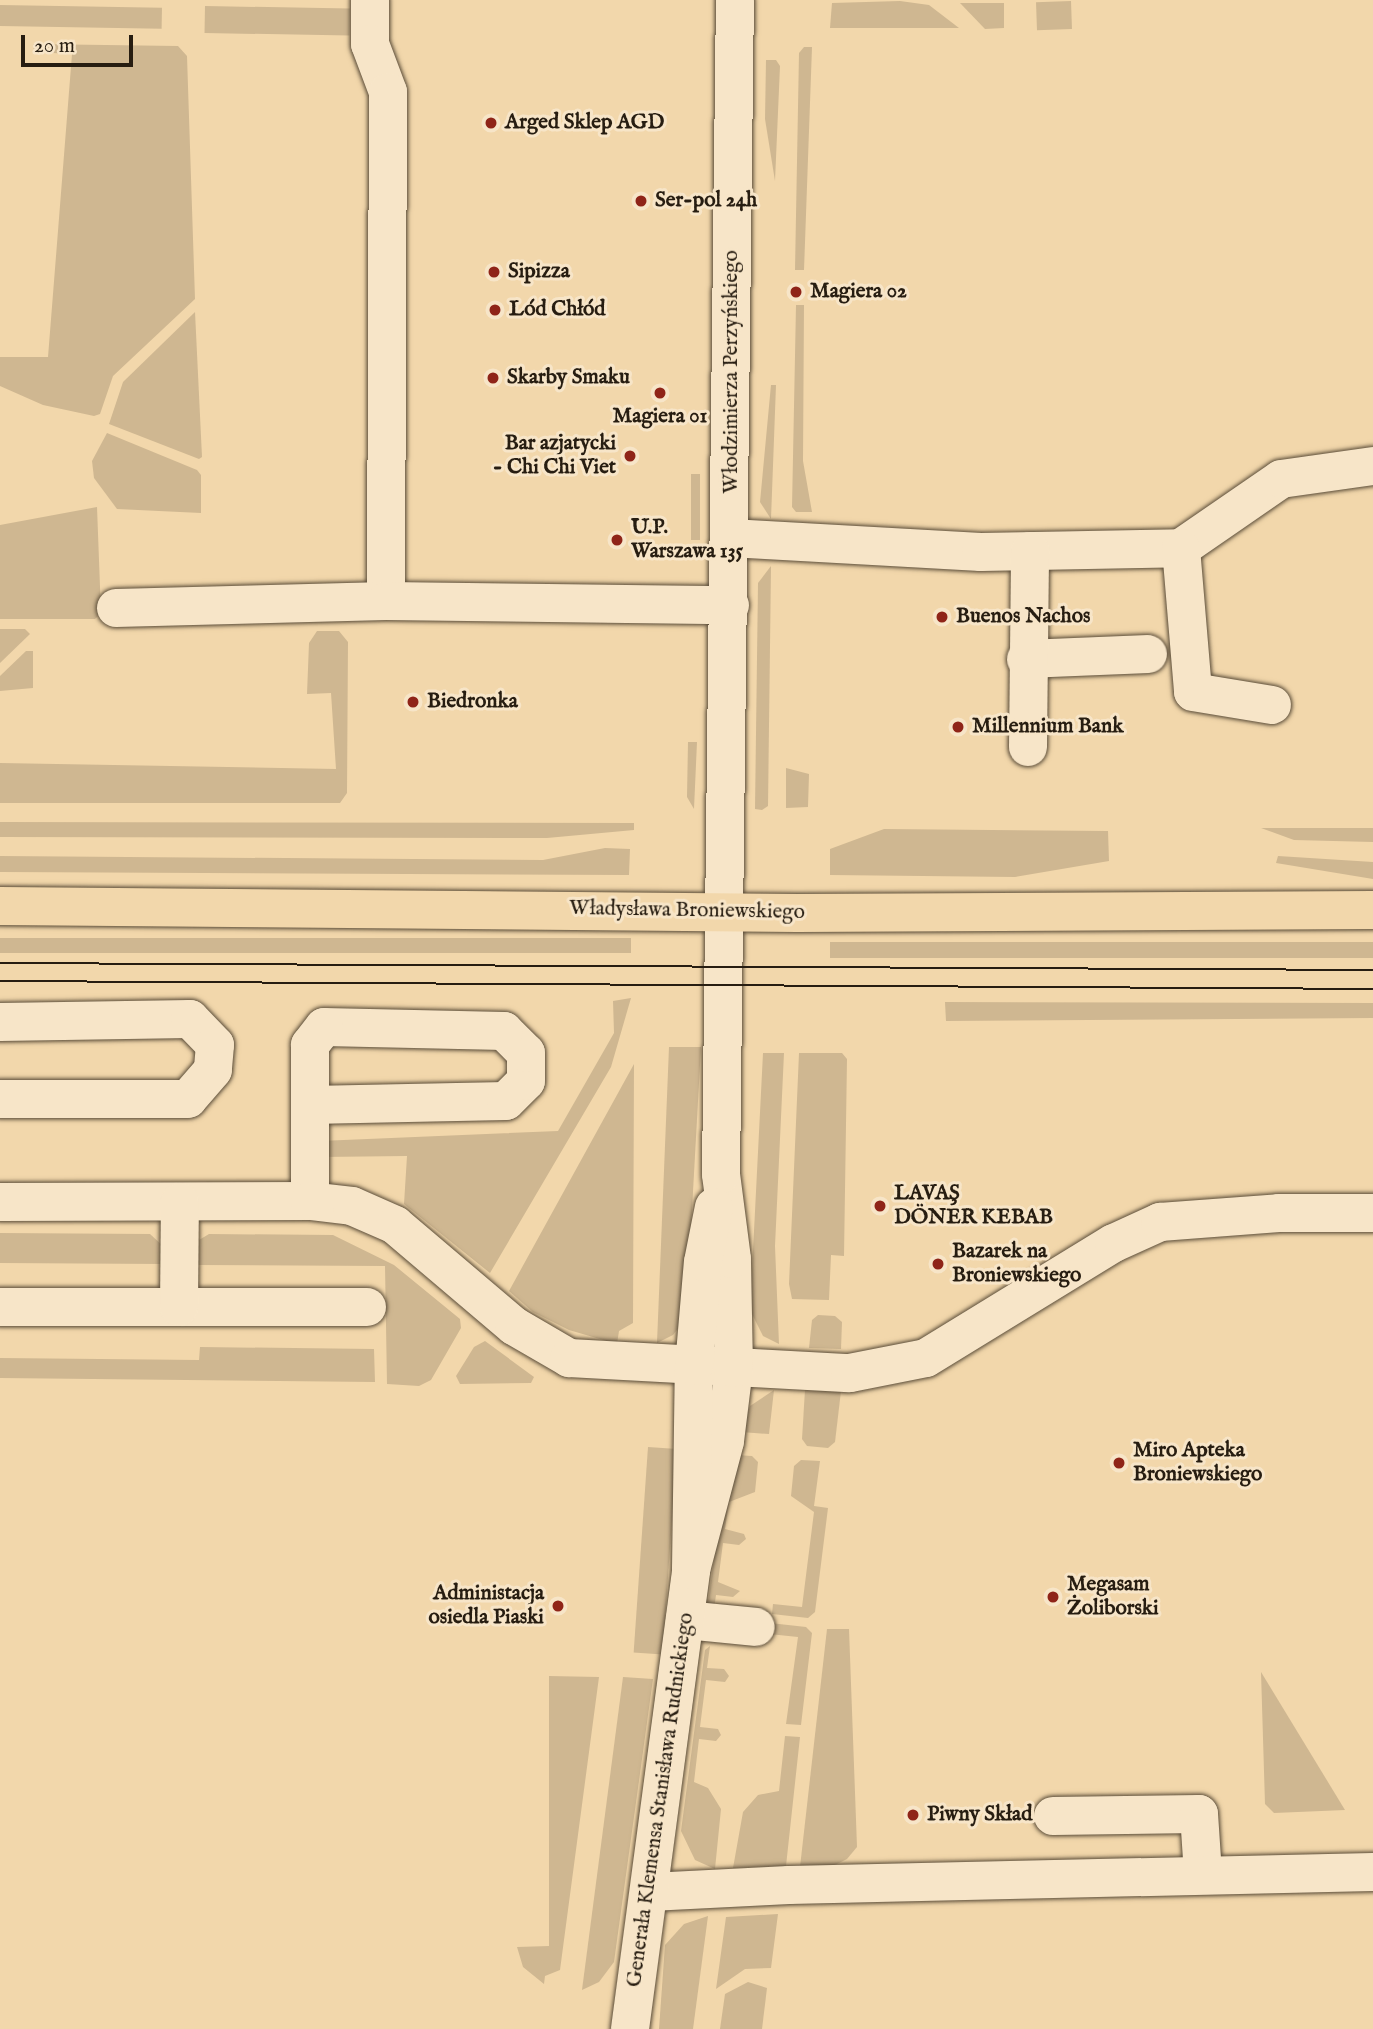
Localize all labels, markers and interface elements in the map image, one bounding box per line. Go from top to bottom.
scale bar [24,21,136,65]
text: 20 m [34,33,75,60]
place label: Arged Sklep AGD [505,110,664,136]
marker: Arged Sklep AGD [483,115,499,131]
place label: Ser-pol 24h [655,188,757,214]
marker: Ser-pol 24h [633,193,649,209]
street label: Włodzimierza Perzyńskiego [719,250,745,494]
place label: Sipizza [508,259,570,285]
marker: Sipizza [486,264,502,280]
place label: Magiera 02 [810,279,907,305]
marker: Magiera 02 [788,284,804,300]
place label: Lód Chłód [509,297,606,323]
marker: Lód Chłód [487,302,503,318]
place label: Skarby Smaku [507,365,630,391]
marker: Skarby Smaku [485,370,501,386]
marker: Magiera 01 [652,385,668,401]
place label: Magiera 01 [613,404,707,430]
place label: Bar azjatycki - Chi Chi Viet [493,431,616,481]
marker: Bar azjatycki - Chi Chi Viet [622,448,638,464]
place label: U.P. Warszawa 135 [631,515,743,565]
marker: U.P. Warszawa 135 [609,532,625,548]
place label: Buenos Nachos [956,604,1090,630]
marker: Buenos Nachos [934,609,950,625]
place label: Biedronka [427,689,518,715]
marker: Biedronka [405,694,421,710]
place label: Millennium Bank [972,714,1123,740]
marker: Millennium Bank [950,719,966,735]
street label: Władysława Broniewskiego [569,896,805,926]
place label: LAVAŞ DÖNER KEBAB [894,1181,1053,1231]
marker: LAVAŞ DÖNER KEBAB [872,1198,888,1214]
place label: Bazarek na Broniewskiego [952,1239,1081,1289]
marker: Bazarek na Broniewskiego [930,1256,946,1272]
place label: Miro Apteka Broniewskiego [1133,1438,1262,1488]
marker: Miro Apteka Broniewskiego [1111,1455,1127,1471]
place label: Megasam Żoliborski [1067,1572,1159,1622]
place label: Administacja osiedla Piaski [428,1581,544,1631]
marker: Megasam Żoliborski [1045,1589,1061,1605]
marker: Administacja osiedla Piaski [550,1598,566,1614]
street label: Generała Klemensa Stanisława Rudnickiego [622,1611,700,1989]
place label: Piwny Skład [927,1802,1032,1828]
marker: Piwny Skład [905,1807,921,1823]

